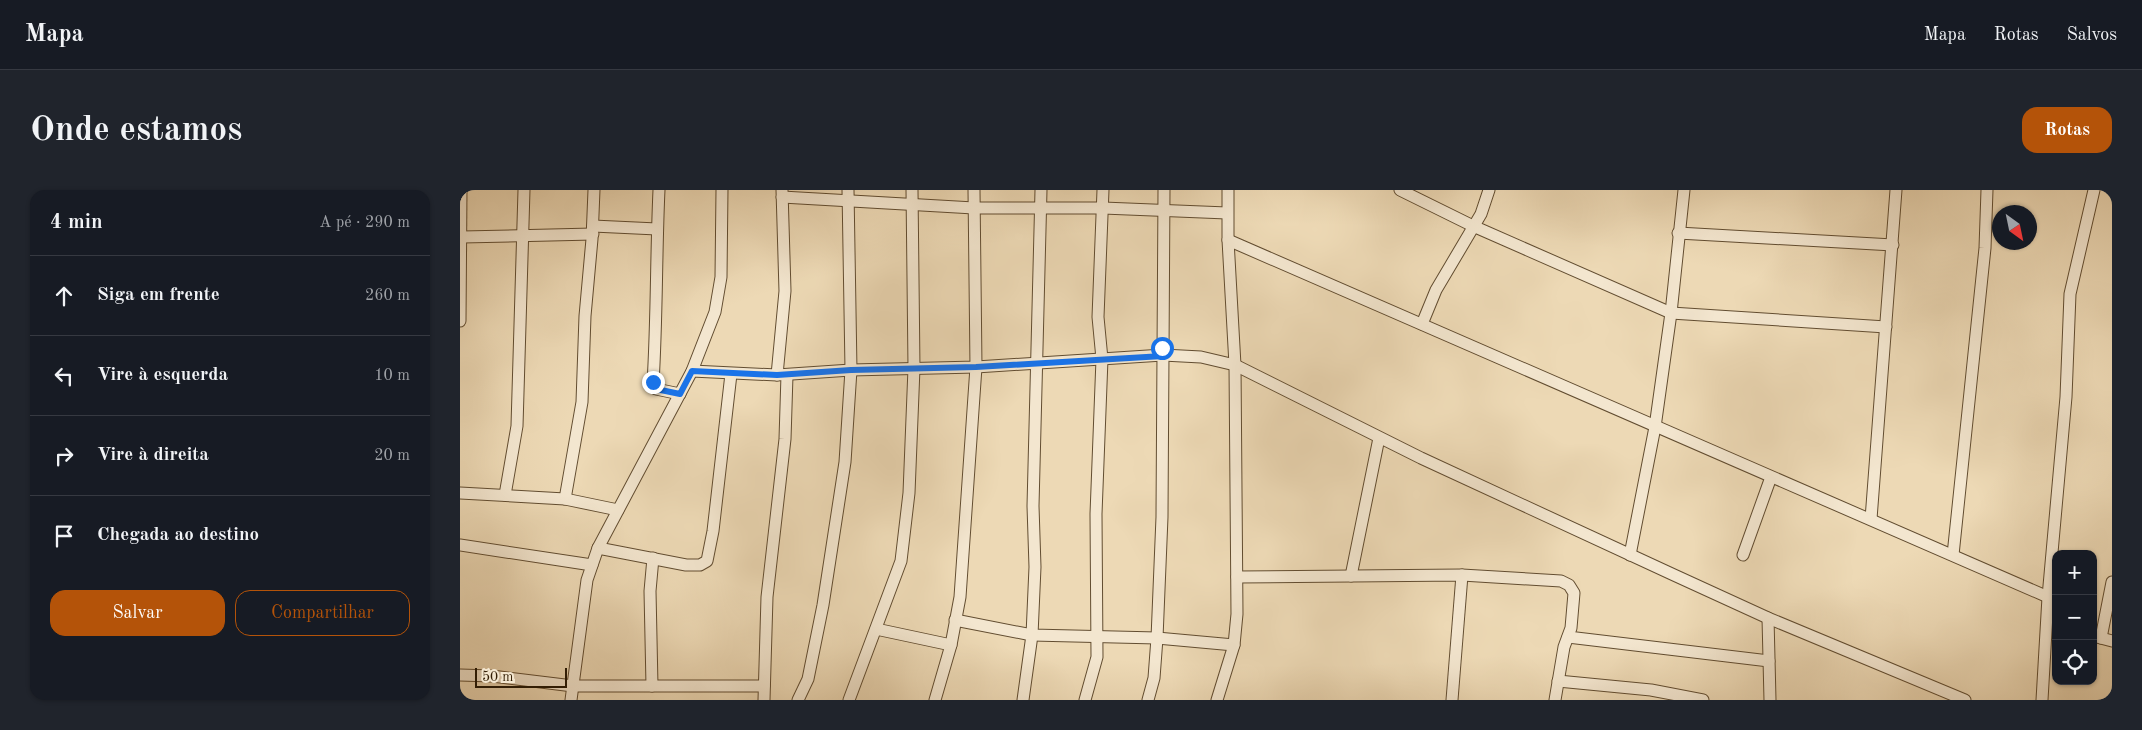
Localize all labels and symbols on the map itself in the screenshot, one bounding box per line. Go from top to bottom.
north arrow [1992,205,2037,250]
route start [1151,337,1174,360]
route end [642,371,665,394]
scale bar [475,665,568,688]

